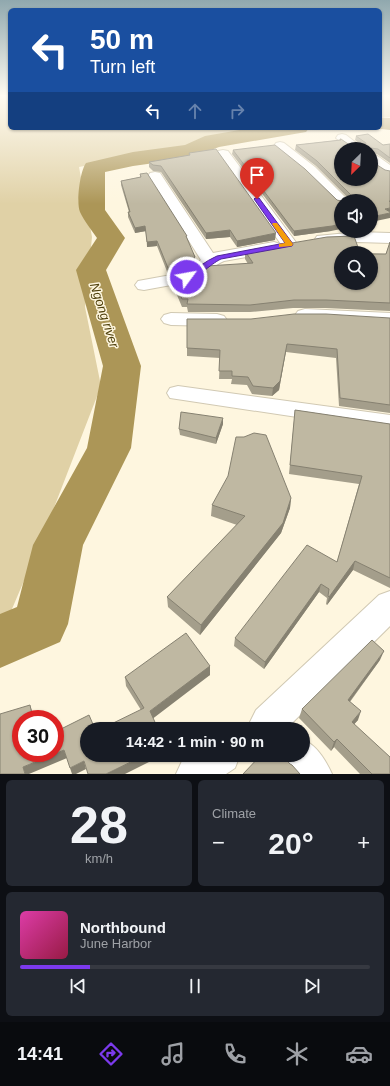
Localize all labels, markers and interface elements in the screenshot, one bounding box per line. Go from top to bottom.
icon: left [24,24,76,76]
text: 50 m [90,24,154,55]
text: Turn left [90,57,155,77]
icon: left [142,100,164,122]
icon: ahead [184,100,206,122]
icon: right [226,100,248,122]
north arrow [334,142,378,186]
map controls [334,142,378,290]
pin [240,158,274,199]
icon: arrive [246,164,268,186]
button: sound [334,194,378,238]
button: search [334,246,378,290]
position arrow [166,256,208,298]
water label: Ngong river [87,281,122,350]
speed limit sign: 30 [12,710,64,762]
text: 14:42 · 1 min · 90 m [126,733,264,750]
text: 28 [70,796,128,854]
text: Climate [212,806,256,821]
text: 20° [268,827,314,860]
text: − [212,830,225,855]
text: + [357,830,370,855]
text: km/h [85,851,113,866]
text: Northbound [80,919,166,936]
text: June Harbor [80,936,152,951]
icon: previous [67,975,89,997]
icon: pause [184,975,206,997]
icon: next [301,975,323,997]
icon: directions [97,1040,125,1068]
icon: music [159,1040,187,1068]
icon: phone [221,1040,249,1068]
icon: climate [283,1040,311,1068]
icon: car [345,1040,373,1068]
text: 14:41 [17,1044,63,1064]

